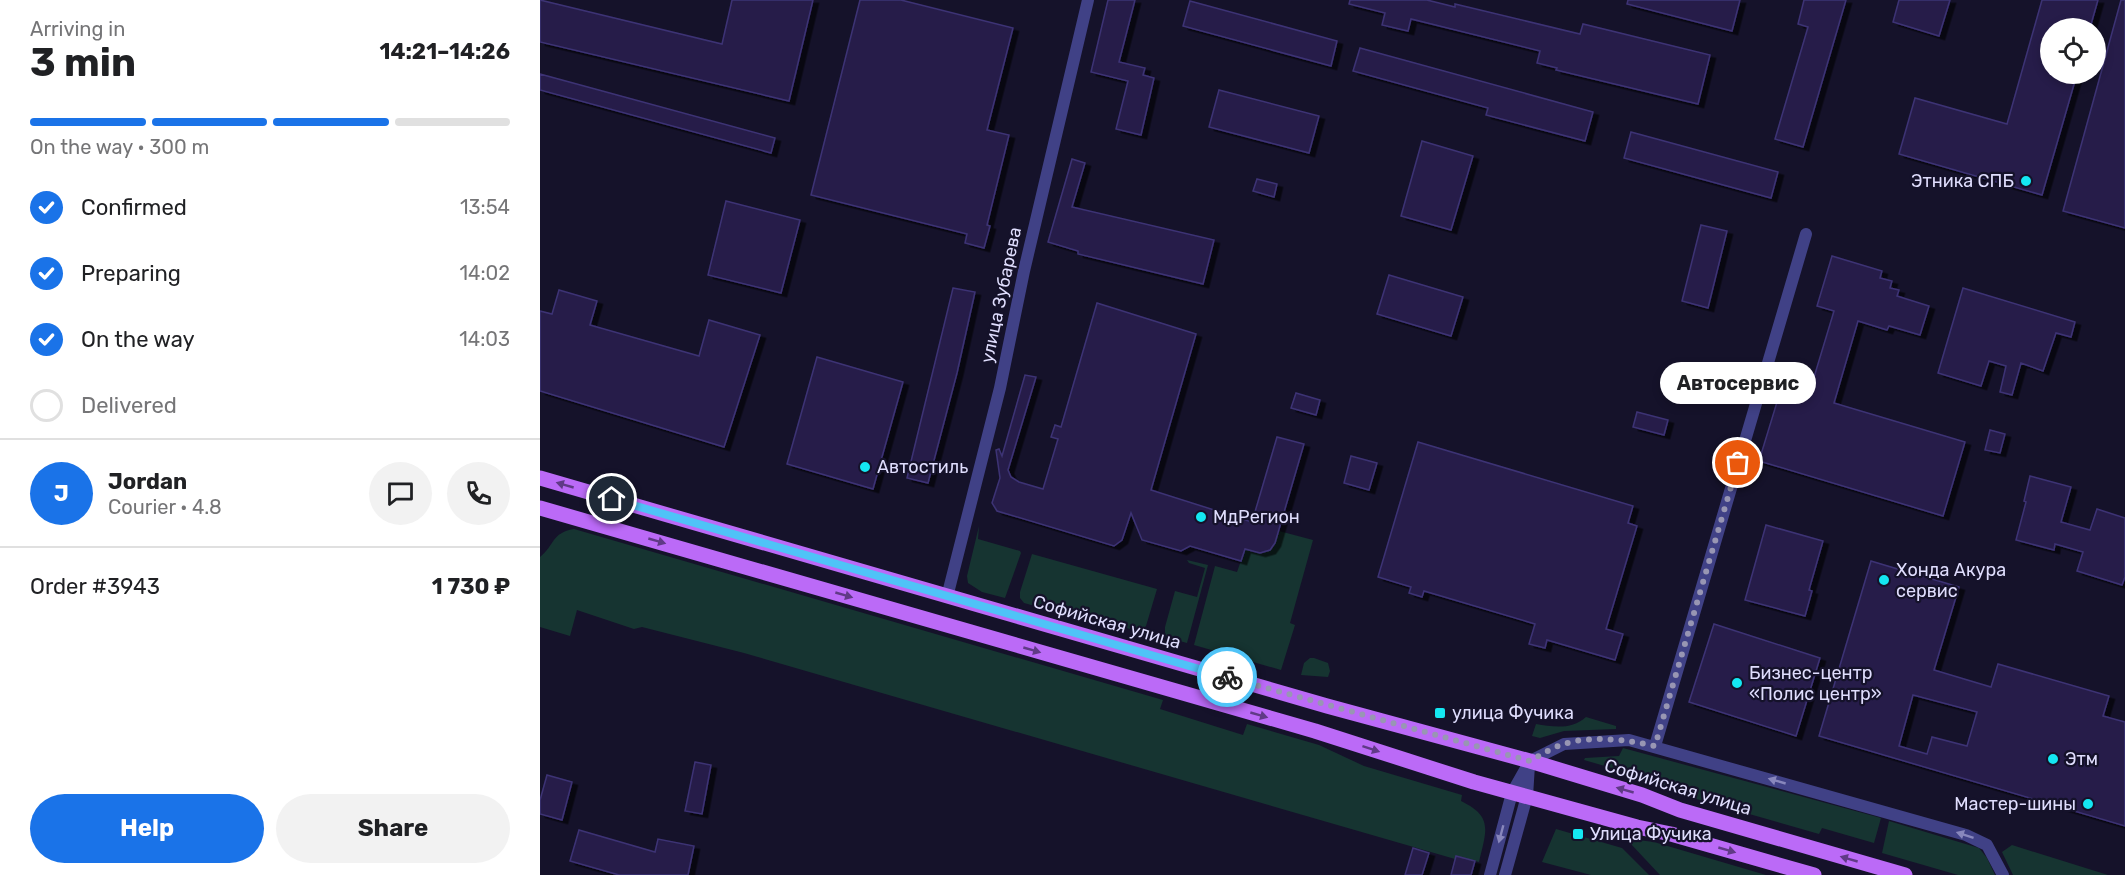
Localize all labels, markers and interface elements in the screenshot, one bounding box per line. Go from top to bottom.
text: Arriving in [30,17,125,41]
map controls [2040,18,2106,84]
button: locate [2040,18,2106,84]
text: 14:21–14:26 [379,38,510,65]
text: 3 min [30,40,136,86]
text: On the way · 300 m [30,135,209,159]
place label: Этника СПБ [1911,170,2014,192]
marker: Этника СПБ [2019,174,2033,188]
icon: check [30,191,63,224]
text: Confirmed [81,194,187,221]
text: 13:54 [460,195,510,219]
street label: улица Зубарева [976,225,1026,365]
icon: check [30,257,63,290]
text: Preparing [81,260,181,287]
text: 14:02 [459,261,510,285]
icon: check [30,323,63,356]
text: On the way [81,326,195,353]
text: 14:03 [459,327,510,351]
callout: Автосервис [1660,361,1816,403]
text: Автосервис [1677,371,1799,395]
text: Delivered [81,392,177,419]
pin [1712,437,1763,488]
icon: bag [1721,446,1754,479]
place label: Автостиль [877,456,968,478]
marker: Автостиль [858,460,872,474]
button: chat [369,462,432,525]
button: phone [447,462,510,525]
text: Jordan [108,468,187,495]
pin [586,473,637,524]
text: J [54,480,69,507]
one-way arrow [556,480,574,489]
icon: home [595,482,628,515]
text: Courier · 4.8 [108,495,222,519]
place label: МдРегион [1213,506,1300,528]
marker: МдРегион [1194,510,1208,524]
one-way arrow [648,537,666,546]
place label: Хонда Акура сервис [1896,559,2006,602]
text: Order #3943 [30,573,160,600]
text: 1 730 ₽ [432,573,510,600]
marker: Хонда Акура сервис [1877,573,1891,587]
street label: Софийская улица [1031,590,1183,654]
one-way arrow [835,591,853,601]
one-way arrow [1022,645,1041,655]
courier [1197,647,1257,707]
icon: bike [1211,661,1244,694]
place label: Бизнес-центр «Полис центр» [1749,662,1882,705]
marker: Бизнес-центр «Полис центр» [1730,676,1744,690]
place label: улица Фучика [1452,702,1574,724]
marker: улица Фучика [1433,706,1447,720]
one-way arrow [1250,711,1268,720]
one-way arrow [1362,745,1380,754]
place label: Этм [2065,748,2098,770]
marker: Этм [2046,752,2060,766]
street label: Софийская улица [1602,754,1754,820]
one-way arrow [1768,776,1786,785]
one-way arrow [1616,785,1634,794]
place label: Мастер-шины [1954,793,2076,815]
button: Help [30,794,264,863]
button: Share [276,794,510,863]
marker: Мастер-шины [2081,797,2095,811]
place label: Улица Фучика [1590,823,1712,845]
one-way arrow [1496,825,1506,843]
marker: Улица Фучика [1571,827,1585,841]
one-way arrow [1956,830,1974,839]
one-way arrow [1718,846,1736,855]
one-way arrow [1840,854,1858,863]

